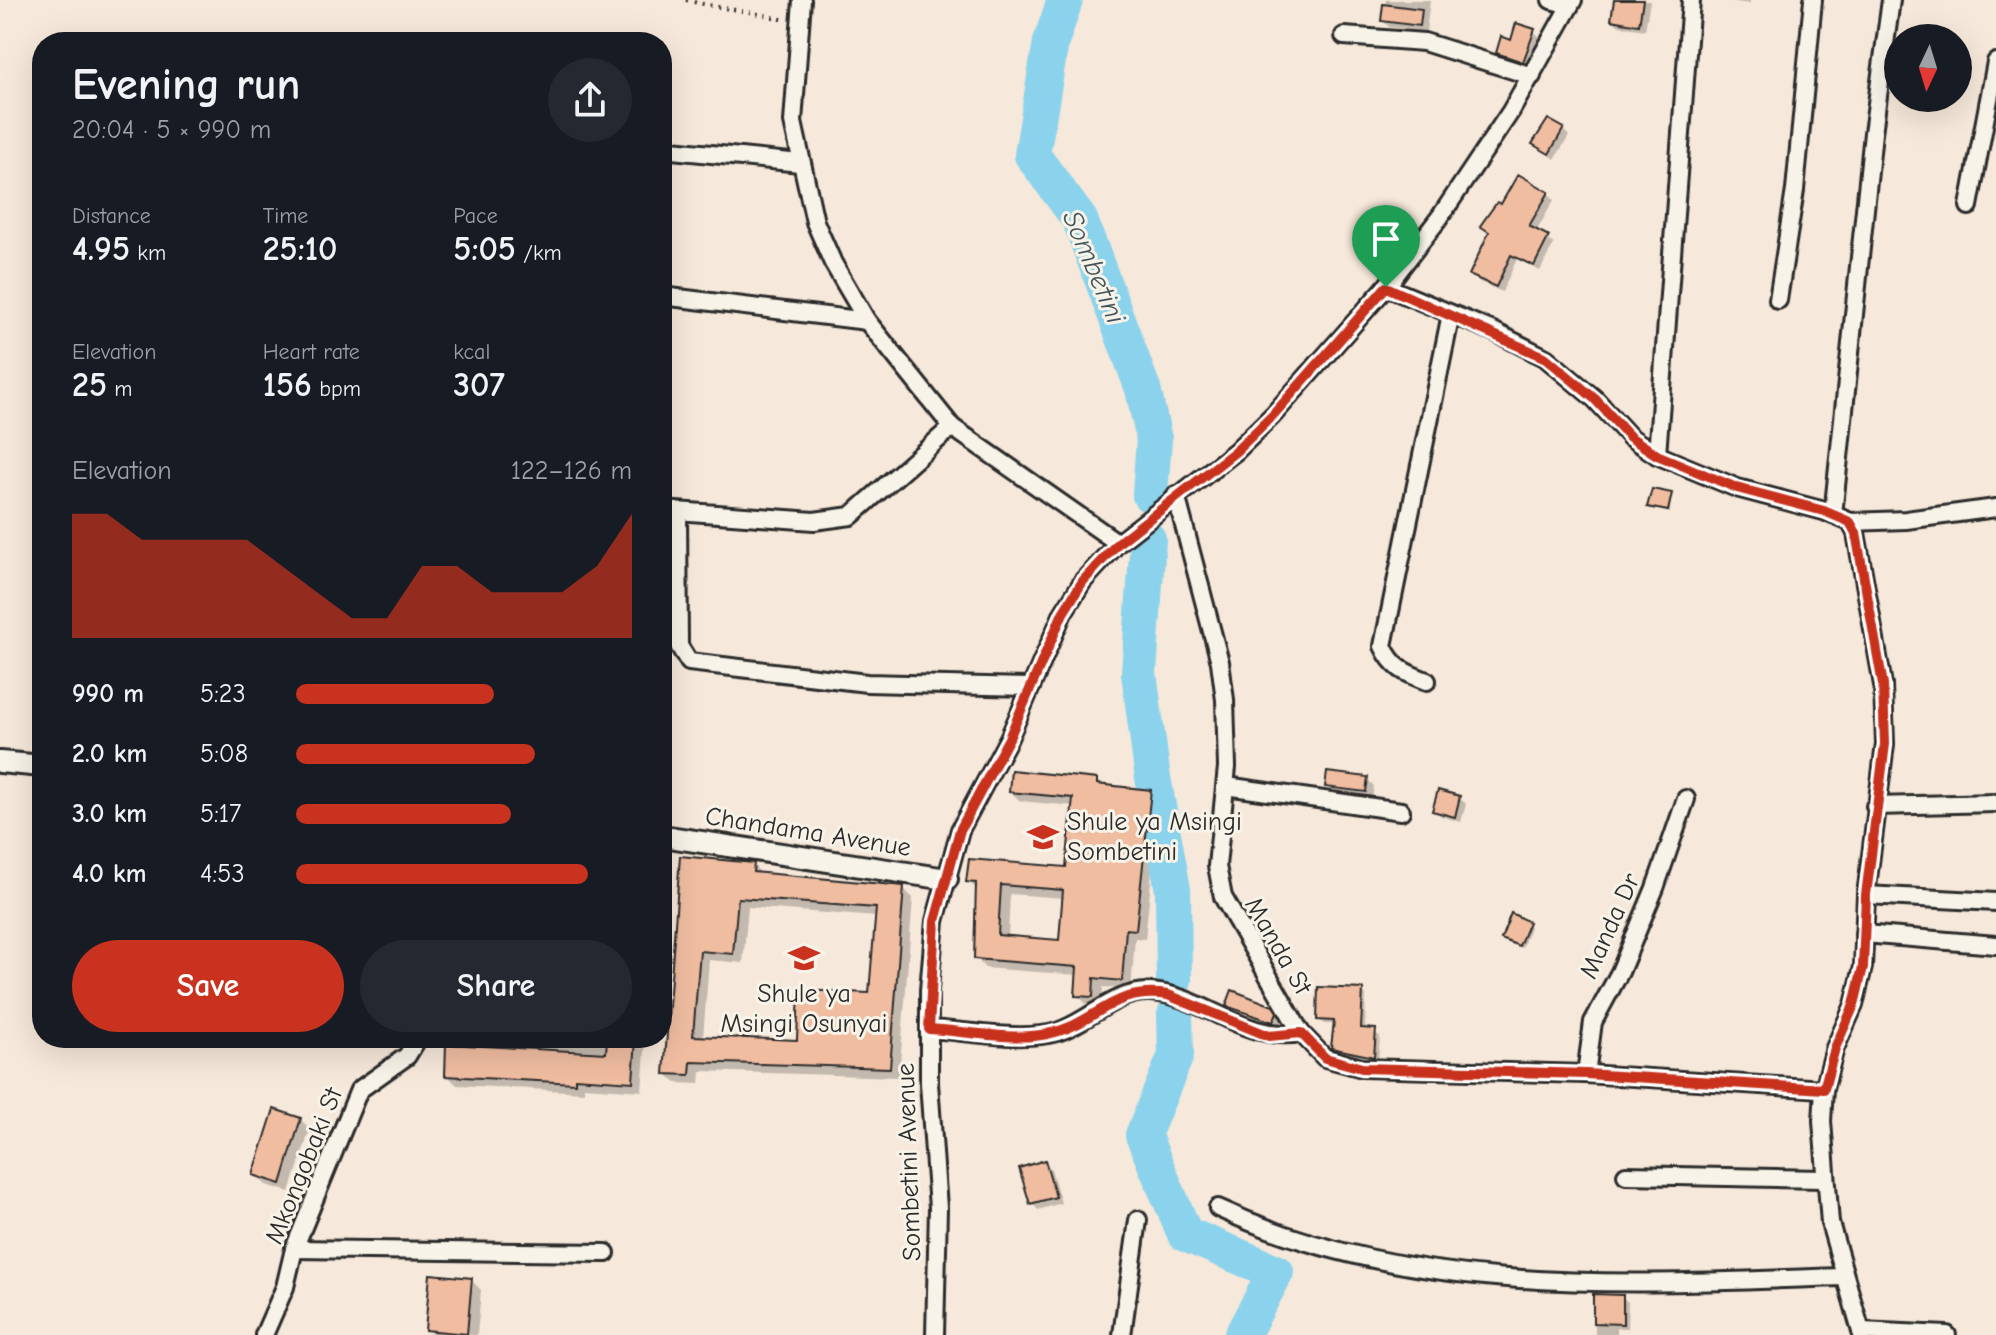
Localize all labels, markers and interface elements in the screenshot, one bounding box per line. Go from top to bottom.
north arrow [1884,24,1972,112]
map controls [1884,24,1972,112]
button: share [548,58,632,142]
text: Evening run [72,59,300,110]
text: 20:04 · 5 × 990 m [72,115,271,145]
text: Distance [72,203,151,229]
text: Time [263,203,308,229]
text: Pace [453,203,498,229]
pin [1352,205,1420,287]
water label: Sombetini [1056,206,1132,329]
icon: arrive [1364,217,1408,261]
text: 4.95 [72,229,130,269]
text: 25:10 [263,229,338,269]
text: 5:05 [453,229,516,269]
text: km [130,240,166,266]
text: /km [516,240,562,266]
text: Elevation [72,339,156,365]
text: Heart rate [263,339,360,365]
text: kcal [453,339,490,365]
text: 25 [72,365,107,405]
text: 156 [263,365,312,405]
text: 307 [453,365,505,405]
text: m [107,376,133,402]
text: bpm [312,376,361,402]
text: Elevation [72,456,172,486]
text: 122–126 m [511,456,632,486]
text: 990 m [72,679,144,709]
text: 5:23 [200,679,246,709]
text: 2.0 km [72,739,147,769]
text: 5:08 [200,739,248,769]
text: 3.0 km [72,799,147,829]
text: 5:17 [200,799,241,829]
street label: Chandama Avenue [703,801,913,863]
place label: Shule ya Msingi Sombetini [1067,807,1242,867]
school or university icon: Shule ya Msingi Sombetini [1026,820,1060,854]
text: 4.0 km [72,859,146,889]
text: 4:53 [200,859,245,889]
street label: Manda Dr [1573,868,1647,983]
street label: Manda St [1238,892,1319,1001]
button: Save [72,940,344,1032]
button: Share [360,940,632,1032]
school or university icon: Shule ya Msingi Osunyai [787,941,821,975]
place label: Shule ya Msingi Osunyai [721,979,888,1039]
street label: Sombetini Avenue [891,1063,927,1261]
street label: Mkongobaki St [259,1082,350,1248]

